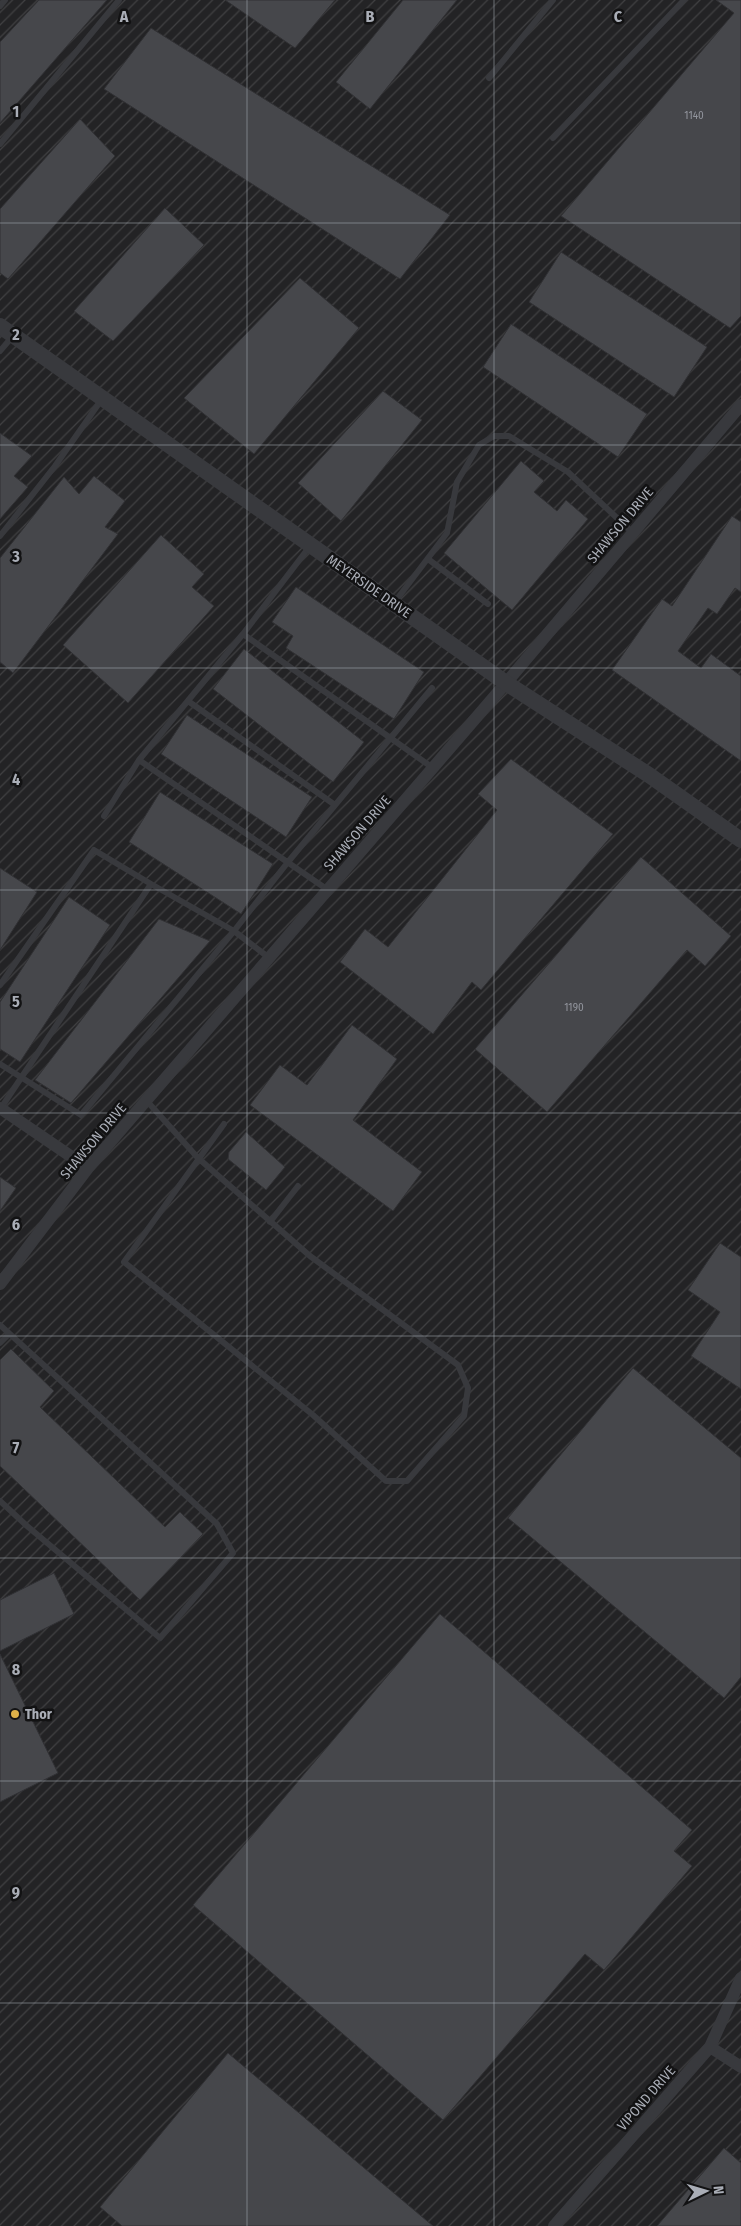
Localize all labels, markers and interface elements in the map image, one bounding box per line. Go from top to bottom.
text: A [119,7,129,26]
text: B [366,7,375,26]
text: C [614,7,623,26]
text: 1 [13,102,19,121]
house number: 1140 [684,109,704,122]
text: 2 [11,325,20,344]
street label: SHAWSON DRIVE [584,484,657,567]
text: 3 [11,547,20,566]
street label: MEYERSIDE DRIVE [323,551,415,622]
text: 4 [12,770,20,789]
street label: SHAWSON DRIVE [320,792,395,874]
text: 5 [12,992,20,1011]
house number: 1190 [564,1001,584,1014]
street label: SHAWSON DRIVE [57,1100,130,1183]
text: 6 [12,1215,20,1234]
text: 7 [13,1438,20,1457]
text: 8 [12,1660,21,1679]
place label: Thor [25,1706,53,1723]
marker: Thor [9,1708,21,1720]
text: 9 [12,1883,20,1902]
street label: VIPOND DRIVE [614,2062,679,2134]
north arrow [681,2166,731,2216]
text: N [710,2185,727,2195]

